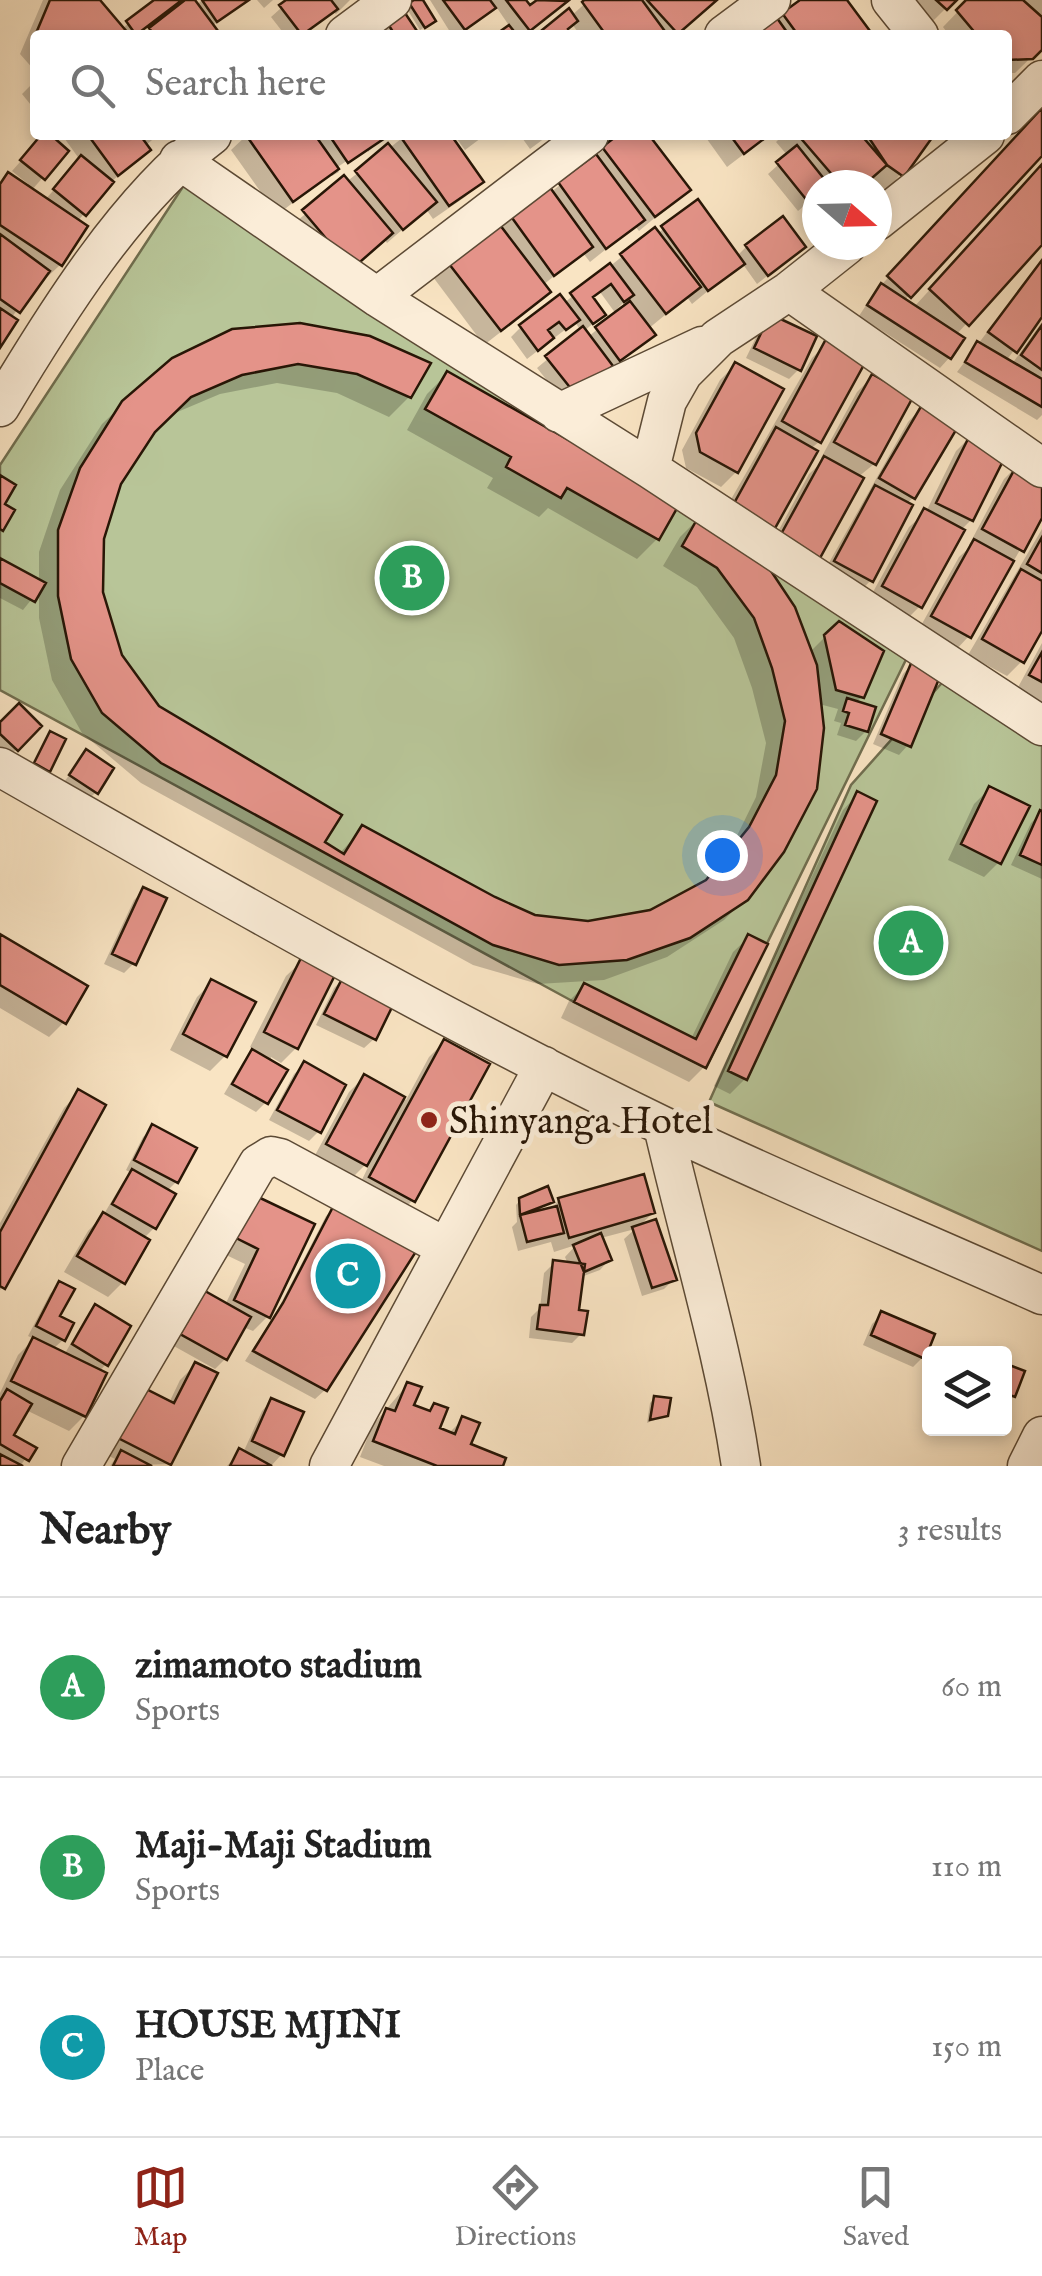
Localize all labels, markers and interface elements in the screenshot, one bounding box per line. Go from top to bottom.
search box [30,30,1012,140]
icon: search [65,58,120,113]
text: Search here [145,61,326,109]
north arrow [802,170,892,260]
pin: B [380,540,444,616]
your location [697,830,748,881]
pin: A [878,906,944,980]
place label: Shinyanga Hotel [449,1099,713,1147]
marker: Shinyanga Hotel [418,1109,440,1131]
pin: C [316,1238,380,1314]
map controls [922,1346,1012,1436]
button: layers [922,1346,1012,1436]
text: Nearby [40,1505,171,1558]
text: 3 results [898,1511,1002,1552]
text: zimamoto stadium [135,1643,422,1691]
text: A [62,1667,83,1708]
text: 60 m [941,1667,1002,1708]
text: Sports [135,1691,220,1732]
text: Maji-Maji Stadium [135,1823,432,1871]
text: B [62,1847,83,1888]
text: 110 m [931,1847,1002,1888]
text: Sports [135,1871,220,1912]
text: HOUSE MJINI [135,2003,401,2051]
text: C [61,2027,84,2068]
text: 150 m [931,2027,1002,2068]
text: Place [135,2051,205,2092]
tab: Map [133,2160,188,2255]
tab: Directions [454,2160,576,2255]
tab: Saved [843,2160,909,2255]

